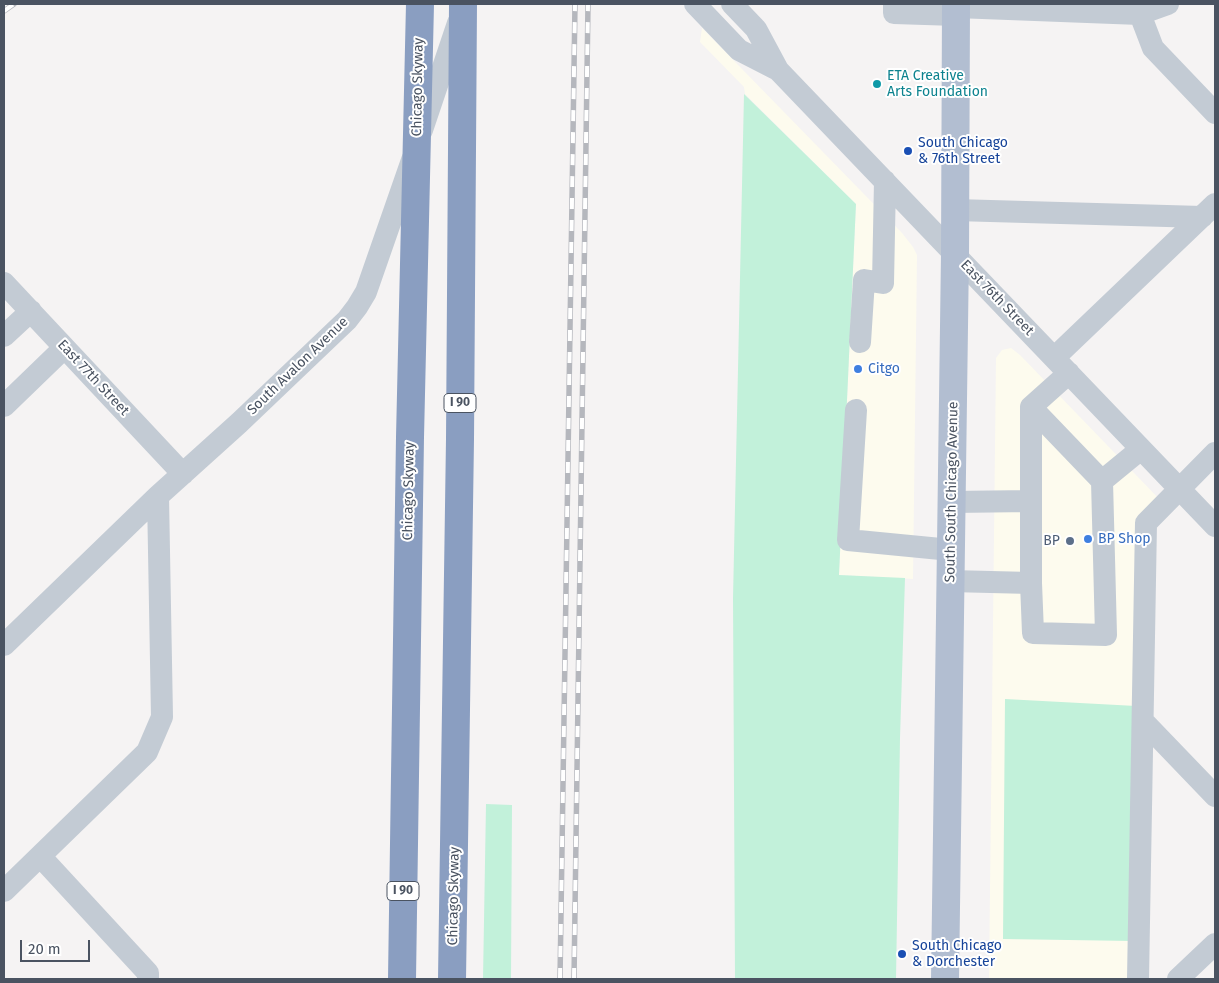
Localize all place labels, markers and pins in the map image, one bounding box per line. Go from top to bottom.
place label: ETA Creative Arts Foundation [887,68,988,100]
marker: ETA Creative Arts Foundation [871,78,883,90]
place label: South Chicago & 76th Street [918,135,1008,168]
marker: South Chicago & 76th Street [902,145,914,157]
place label: Citgo [868,361,900,377]
marker: Citgo [852,363,864,375]
place label: BP Shop [1098,531,1151,547]
place label: BP [1043,533,1060,549]
marker: BP Shop [1082,533,1094,545]
marker: BP [1064,535,1076,547]
place label: South Chicago & Dorchester [912,938,1002,970]
marker: South Chicago & Dorchester [896,948,908,960]

